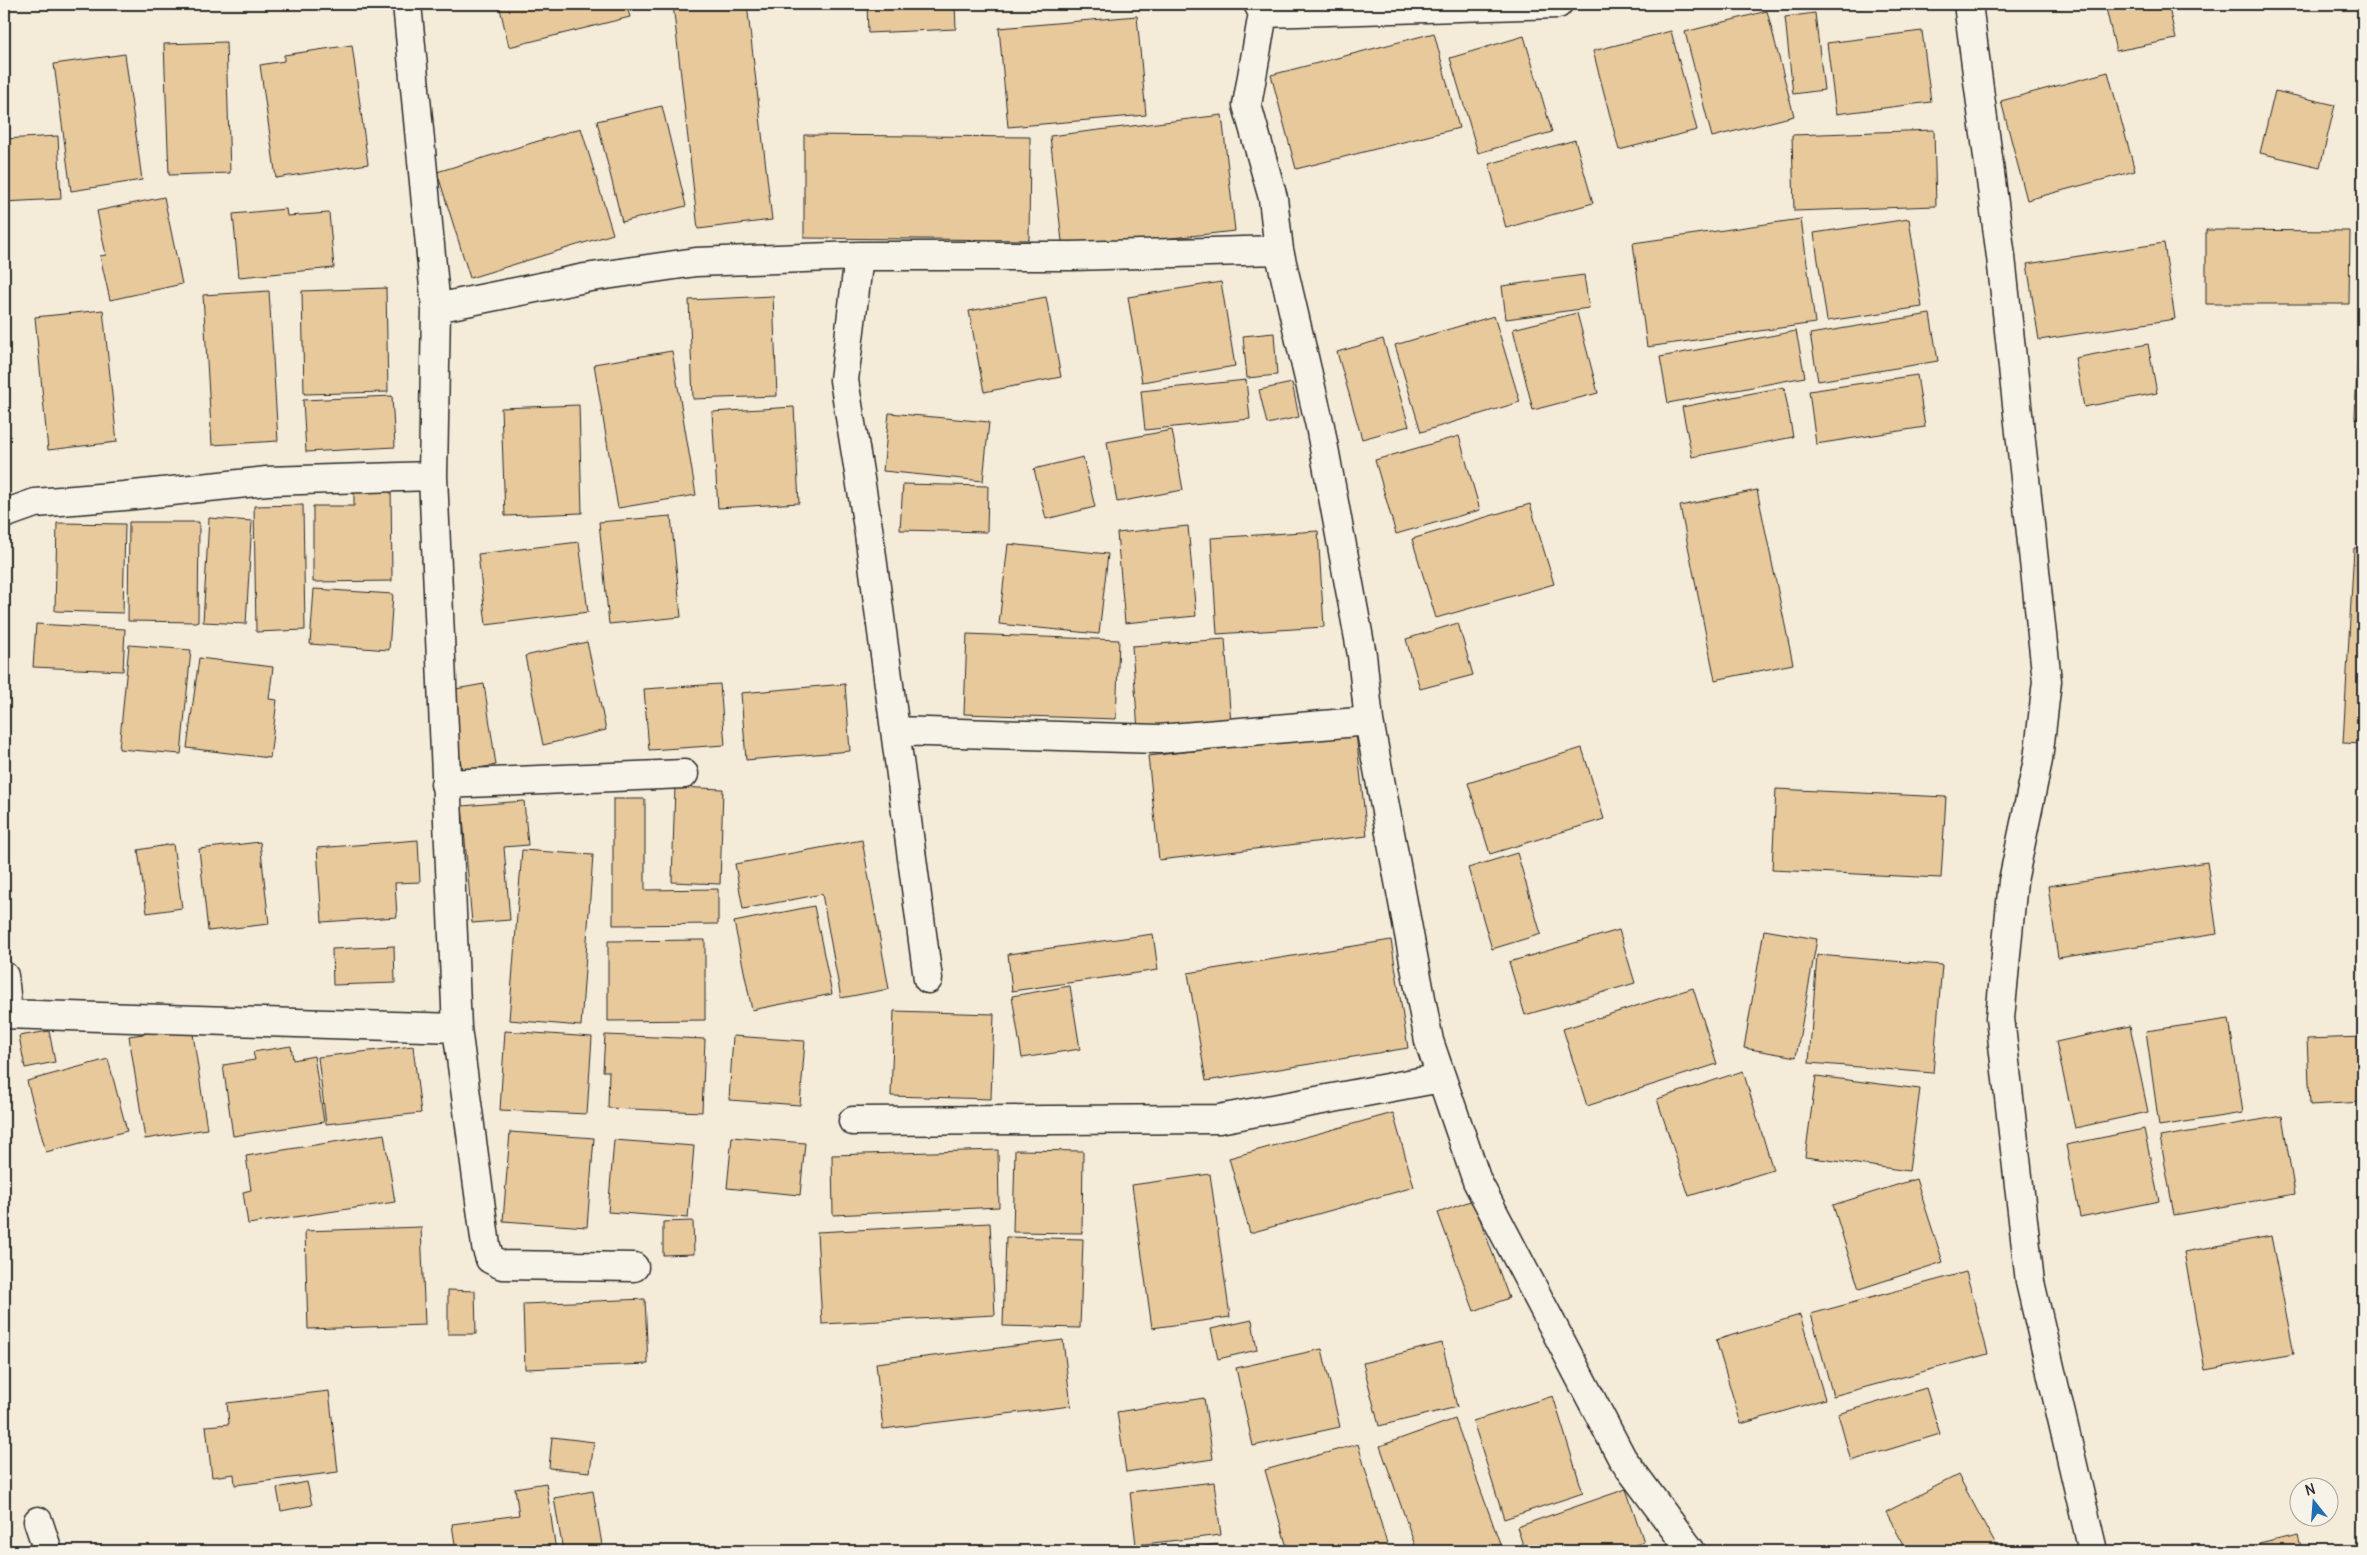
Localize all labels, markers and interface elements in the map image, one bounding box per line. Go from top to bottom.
north arrow [2290,1478,2340,1528]
text: N [2303,1480,2317,1500]

